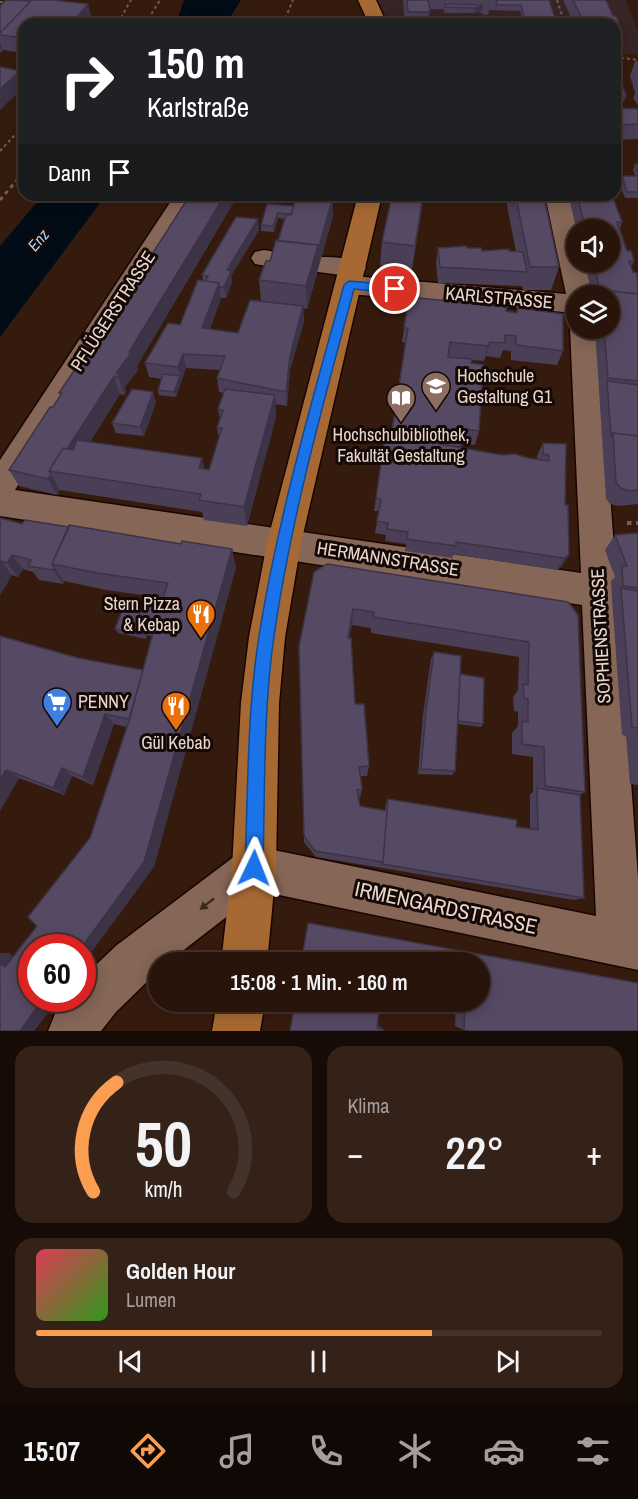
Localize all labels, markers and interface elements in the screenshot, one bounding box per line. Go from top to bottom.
text: 150 m [147,35,245,91]
icon: right [48,42,126,120]
text: Karlstraße [147,89,249,125]
icon: arrive [103,156,136,189]
text: Dann [48,158,91,188]
map controls [566,219,620,339]
button: sound [566,219,620,273]
water label: Enz [22,224,54,256]
street label: PFLÜGERSTRASSE [64,246,161,376]
pin [369,263,420,314]
icon: arrive [378,272,411,305]
street label: KARLSTRASSE [444,280,554,315]
button: layers [566,285,620,339]
place label: Hochschule Gestaltung G1 [457,363,553,409]
school or university icon: Hochschule Gestaltung G1 [420,370,452,412]
library icon: Hochschulbibliothek, Fakultät Gestaltung [385,382,417,424]
place label: Hochschulbibliothek, Fakultät Gestaltung [332,422,470,468]
street label: HERMANNSTRASSE [315,535,461,582]
street label: SOPHIENSTRASSE [584,568,617,704]
place label: Stern Pizza & Kebap [104,591,180,637]
restaurant icon: Stern Pizza & Kebap [185,598,217,640]
supermarket icon: PENNY [41,686,73,728]
place label: PENNY [78,689,129,714]
restaurant icon: Gül Kebab [160,690,192,732]
place label: Gül Kebab [141,730,211,755]
position arrow [222,836,286,900]
street label: IRMENGARDSTRASSE [352,874,540,941]
one-way arrow [200,897,215,909]
speed limit sign: 60 [18,934,96,1012]
text: 15:08 · 1 Min. · 160 m [230,967,408,997]
text: Klima [348,1092,389,1119]
text: 50 [135,1101,192,1185]
text: 22° [445,1122,504,1183]
text: − [348,1131,363,1175]
text: + [586,1131,602,1175]
text: km/h [144,1175,182,1204]
text: Golden Hour [126,1256,235,1286]
text: Lumen [126,1286,176,1313]
icon: previous [114,1345,147,1378]
icon: pause [302,1345,335,1378]
icon: next [491,1345,524,1378]
icon: directions [127,1430,169,1472]
icon: music [216,1430,258,1472]
icon: phone [305,1430,347,1472]
icon: climate [394,1430,436,1472]
icon: car [483,1430,525,1472]
icon: filters [572,1430,614,1472]
text: 15:07 [24,1433,80,1469]

